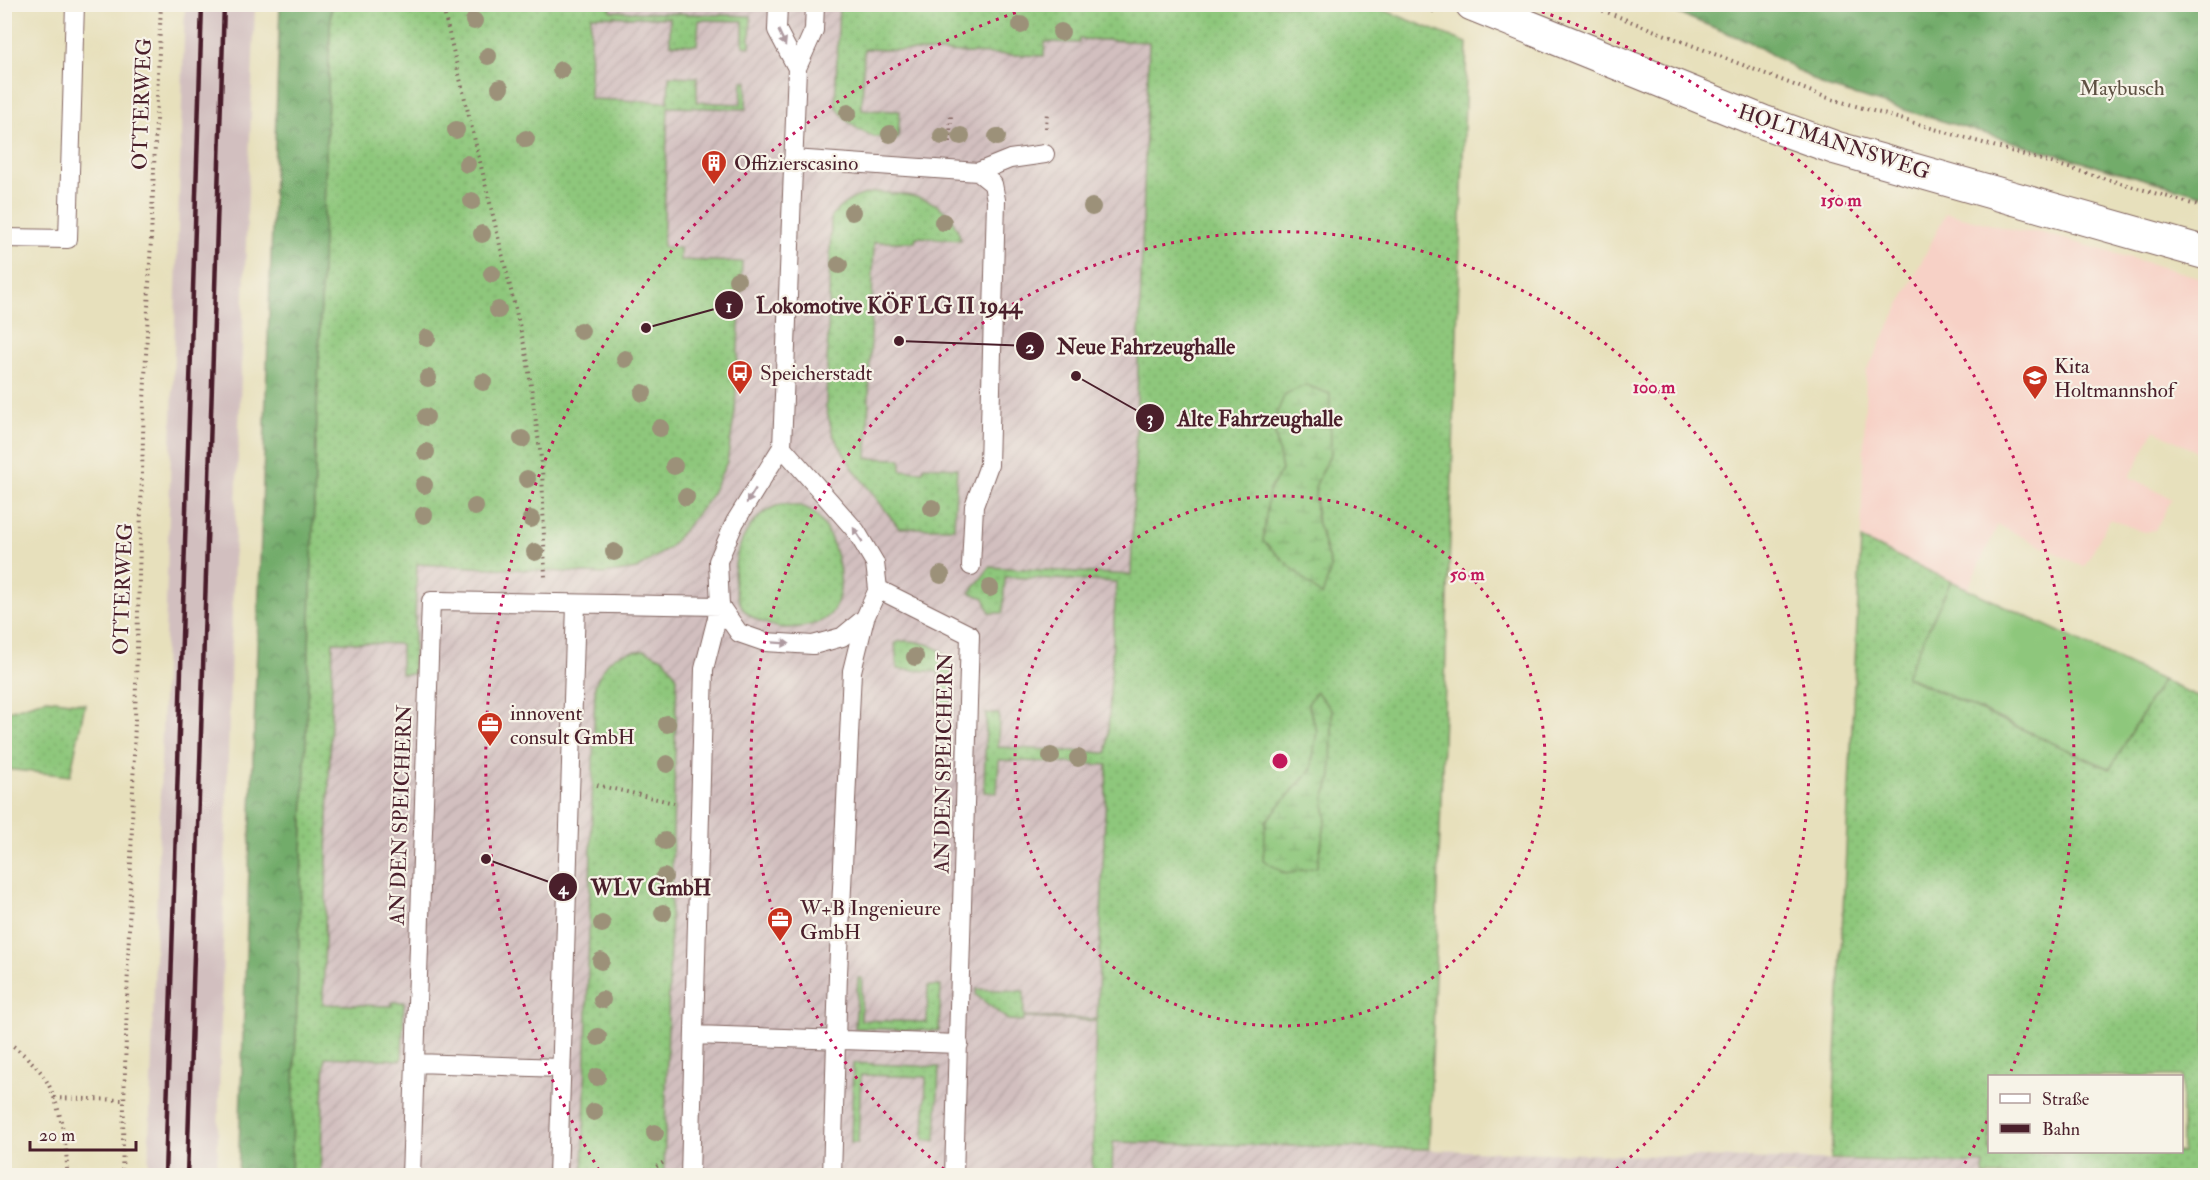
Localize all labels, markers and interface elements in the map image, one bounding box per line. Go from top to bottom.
one-way arrow [777,29,786,46]
street label: OTTERWEG [126,38,158,170]
park label: Maybusch [2079,75,2165,102]
street label: HOLTMANNSWEG [1734,98,1934,186]
building icon: Offizierscasino [699,148,729,186]
place label: Offizierscasino [734,150,858,177]
text: 150 m [1820,189,1863,212]
callout: Lokomotive KÖF LG II 1944 [714,285,1034,325]
text: Lokomotive KÖF LG II 1944 [756,291,1024,320]
text: 1 [726,295,732,318]
callout: Neue Fahrzeughalle [1015,326,1247,366]
text: Neue Fahrzeughalle [1056,333,1236,362]
text: 2 [1025,336,1035,359]
place label: Kita Holtmannshof [2054,353,2178,404]
bus stop icon: Speicherstadt [725,358,755,396]
place label: Speicherstadt [760,360,873,387]
school or university icon: Kita Holtmannshof [2020,363,2050,401]
text: 100 m [1633,376,1676,399]
callout: Alte Fahrzeughalle [1135,398,1355,438]
text: Alte Fahrzeughalle [1176,405,1344,434]
text: 3 [1147,407,1154,430]
one-way arrow [746,488,757,504]
street label: OTTERWEG [107,523,139,655]
one-way arrow [853,527,864,543]
text: 50 m [1450,563,1485,586]
one-way arrow [772,639,791,648]
street label: AN DEN SPEICHERN [929,652,959,875]
place label: innovent consult GmbH [510,700,635,751]
street label: AN DEN SPEICHERN [384,704,418,927]
office icon: innovent consult GmbH [475,710,505,748]
centre of rings [1270,751,1290,771]
callout: WLV GmbH [548,867,723,907]
text: WLV GmbH [590,874,711,902]
text: 4 [557,877,569,900]
place label: W+B Ingenieure GmbH [799,895,941,946]
office icon: W+B Ingenieure GmbH [765,905,795,943]
legend [1988,1075,2183,1153]
text: Straße [2042,1088,2090,1111]
scale bar [30,1114,136,1152]
text: Bahn [2042,1118,2080,1141]
text: 20 m [39,1124,75,1147]

